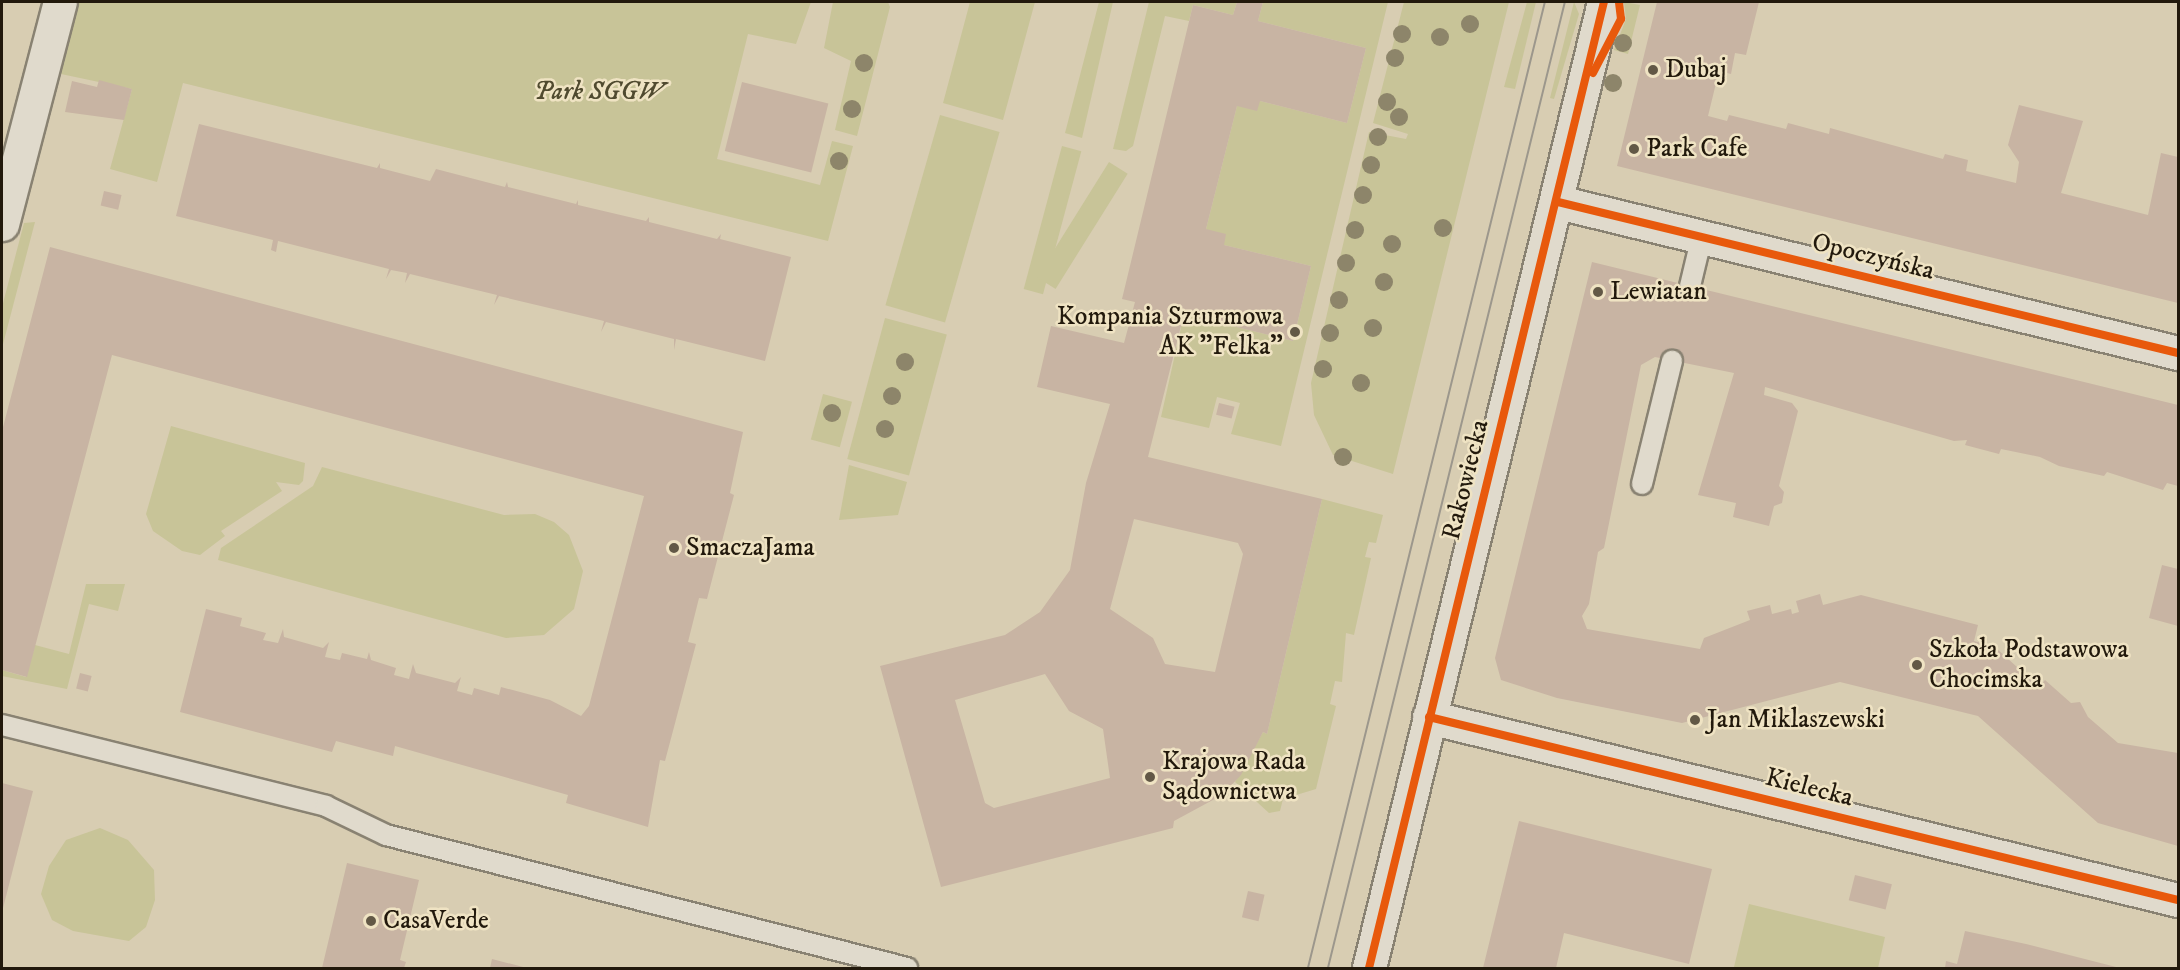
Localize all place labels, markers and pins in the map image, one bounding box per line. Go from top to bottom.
place label: Dubaj [1665,54,1726,86]
marker: Dubaj [1646,63,1660,77]
place label: Park Cafe [1646,133,1747,165]
marker: Park Cafe [1627,142,1641,156]
place label: Lewiatan [1610,276,1707,308]
marker: Lewiatan [1591,285,1605,299]
place label: Kompania Szturmowa AK "Felka" [1057,301,1283,362]
marker: Kompania Szturmowa AK "Felka" [1288,325,1302,339]
place label: SmaczaJama [686,532,815,564]
marker: SmaczaJama [667,541,681,555]
place label: Szkoła Podstawowa Chocimska [1929,634,2128,696]
marker: Szkoła Podstawowa Chocimska [1910,658,1924,672]
place label: Jan Miklaszewski [1707,704,1885,736]
marker: Jan Miklaszewski [1688,713,1702,727]
place label: Krajowa Rada Sądownictwa [1162,746,1305,808]
marker: Krajowa Rada Sądownictwa [1143,770,1157,784]
place label: CasaVerde [383,905,489,937]
marker: CasaVerde [364,914,378,928]

